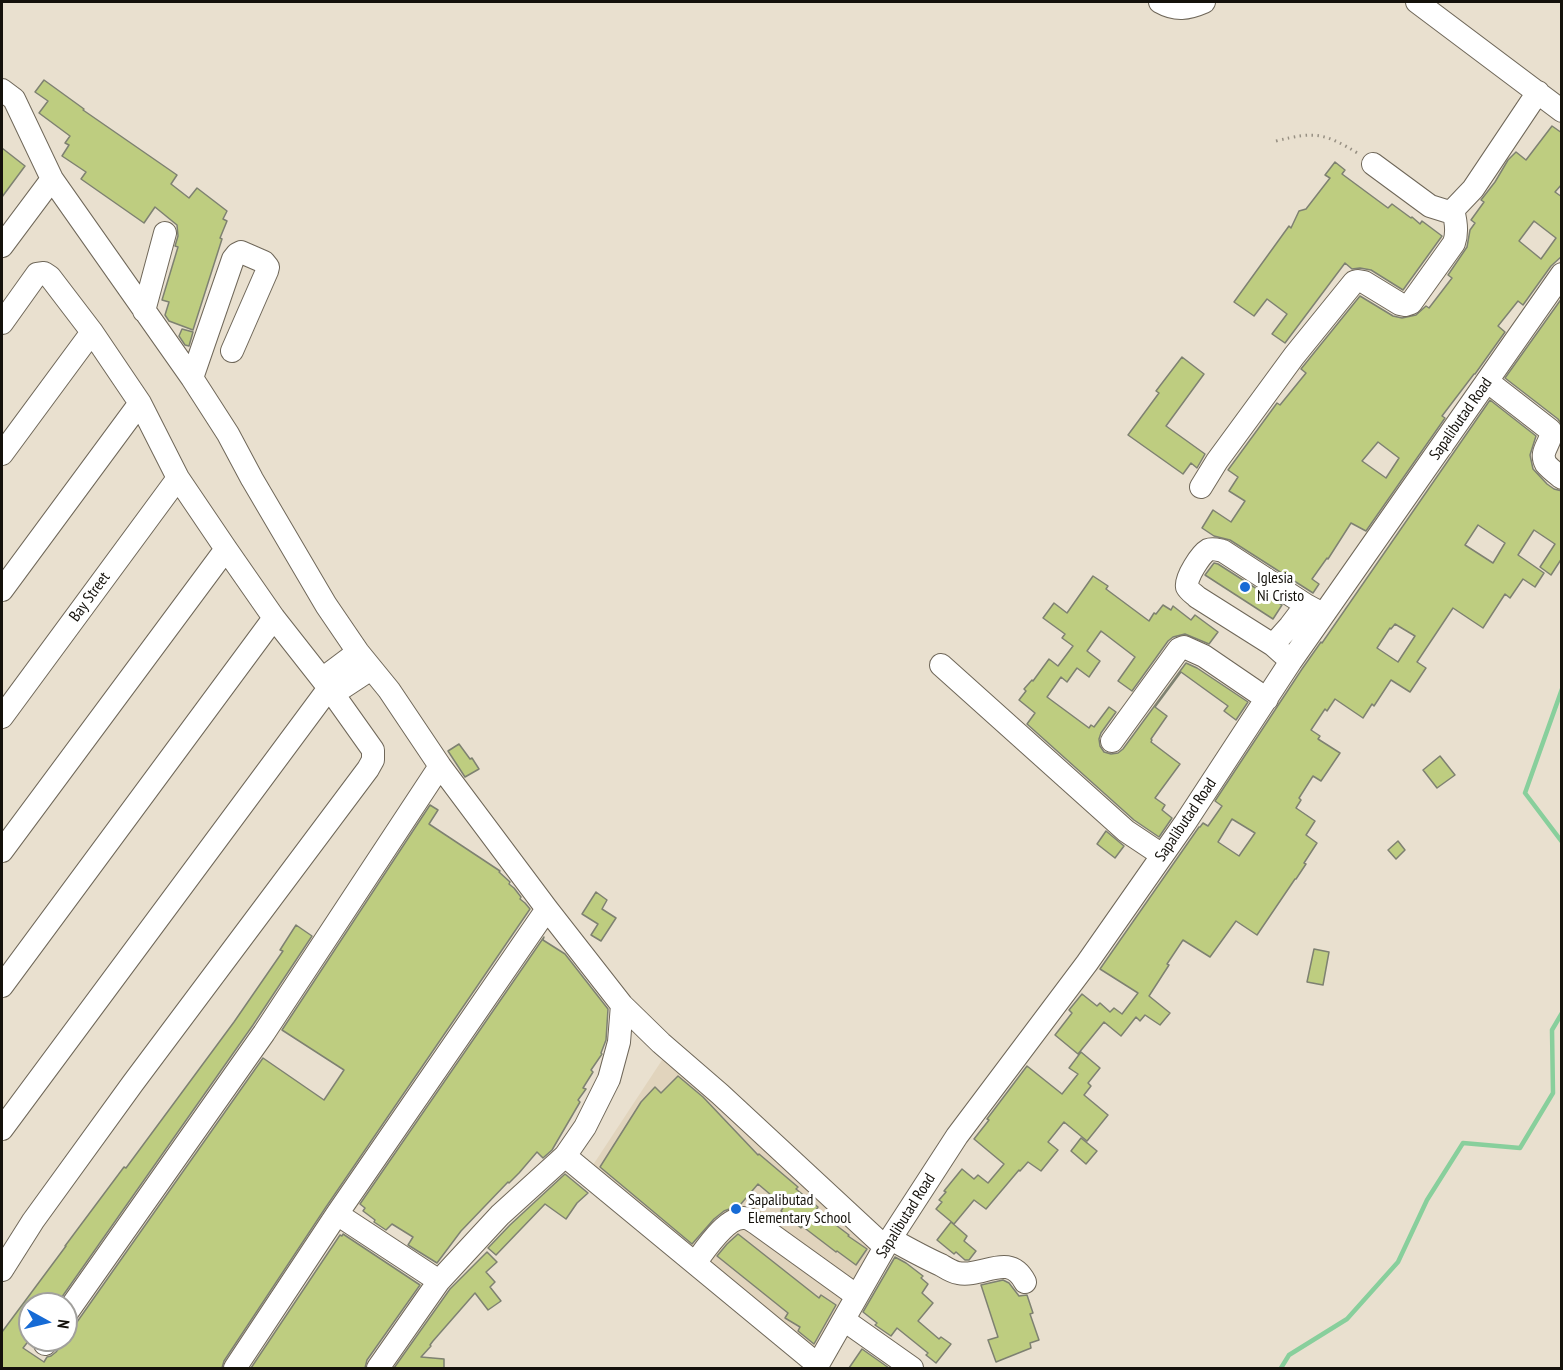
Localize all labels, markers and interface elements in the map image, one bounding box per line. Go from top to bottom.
street label: Sapalibutad Road [1426,374,1496,464]
place label: Iglesia Ni Cristo [1257,568,1304,606]
street label: Bay Street [66,569,114,625]
marker: Iglesia Ni Cristo [1238,580,1252,594]
street label: Sapalibutad Road [1151,775,1221,865]
street label: Sapalibutad Road [872,1170,940,1262]
place label: Sapalibutad Elementary School [748,1190,851,1228]
marker: Sapalibutad Elementary School [729,1202,743,1216]
north arrow [18,1292,78,1352]
text: N [53,1319,74,1330]

